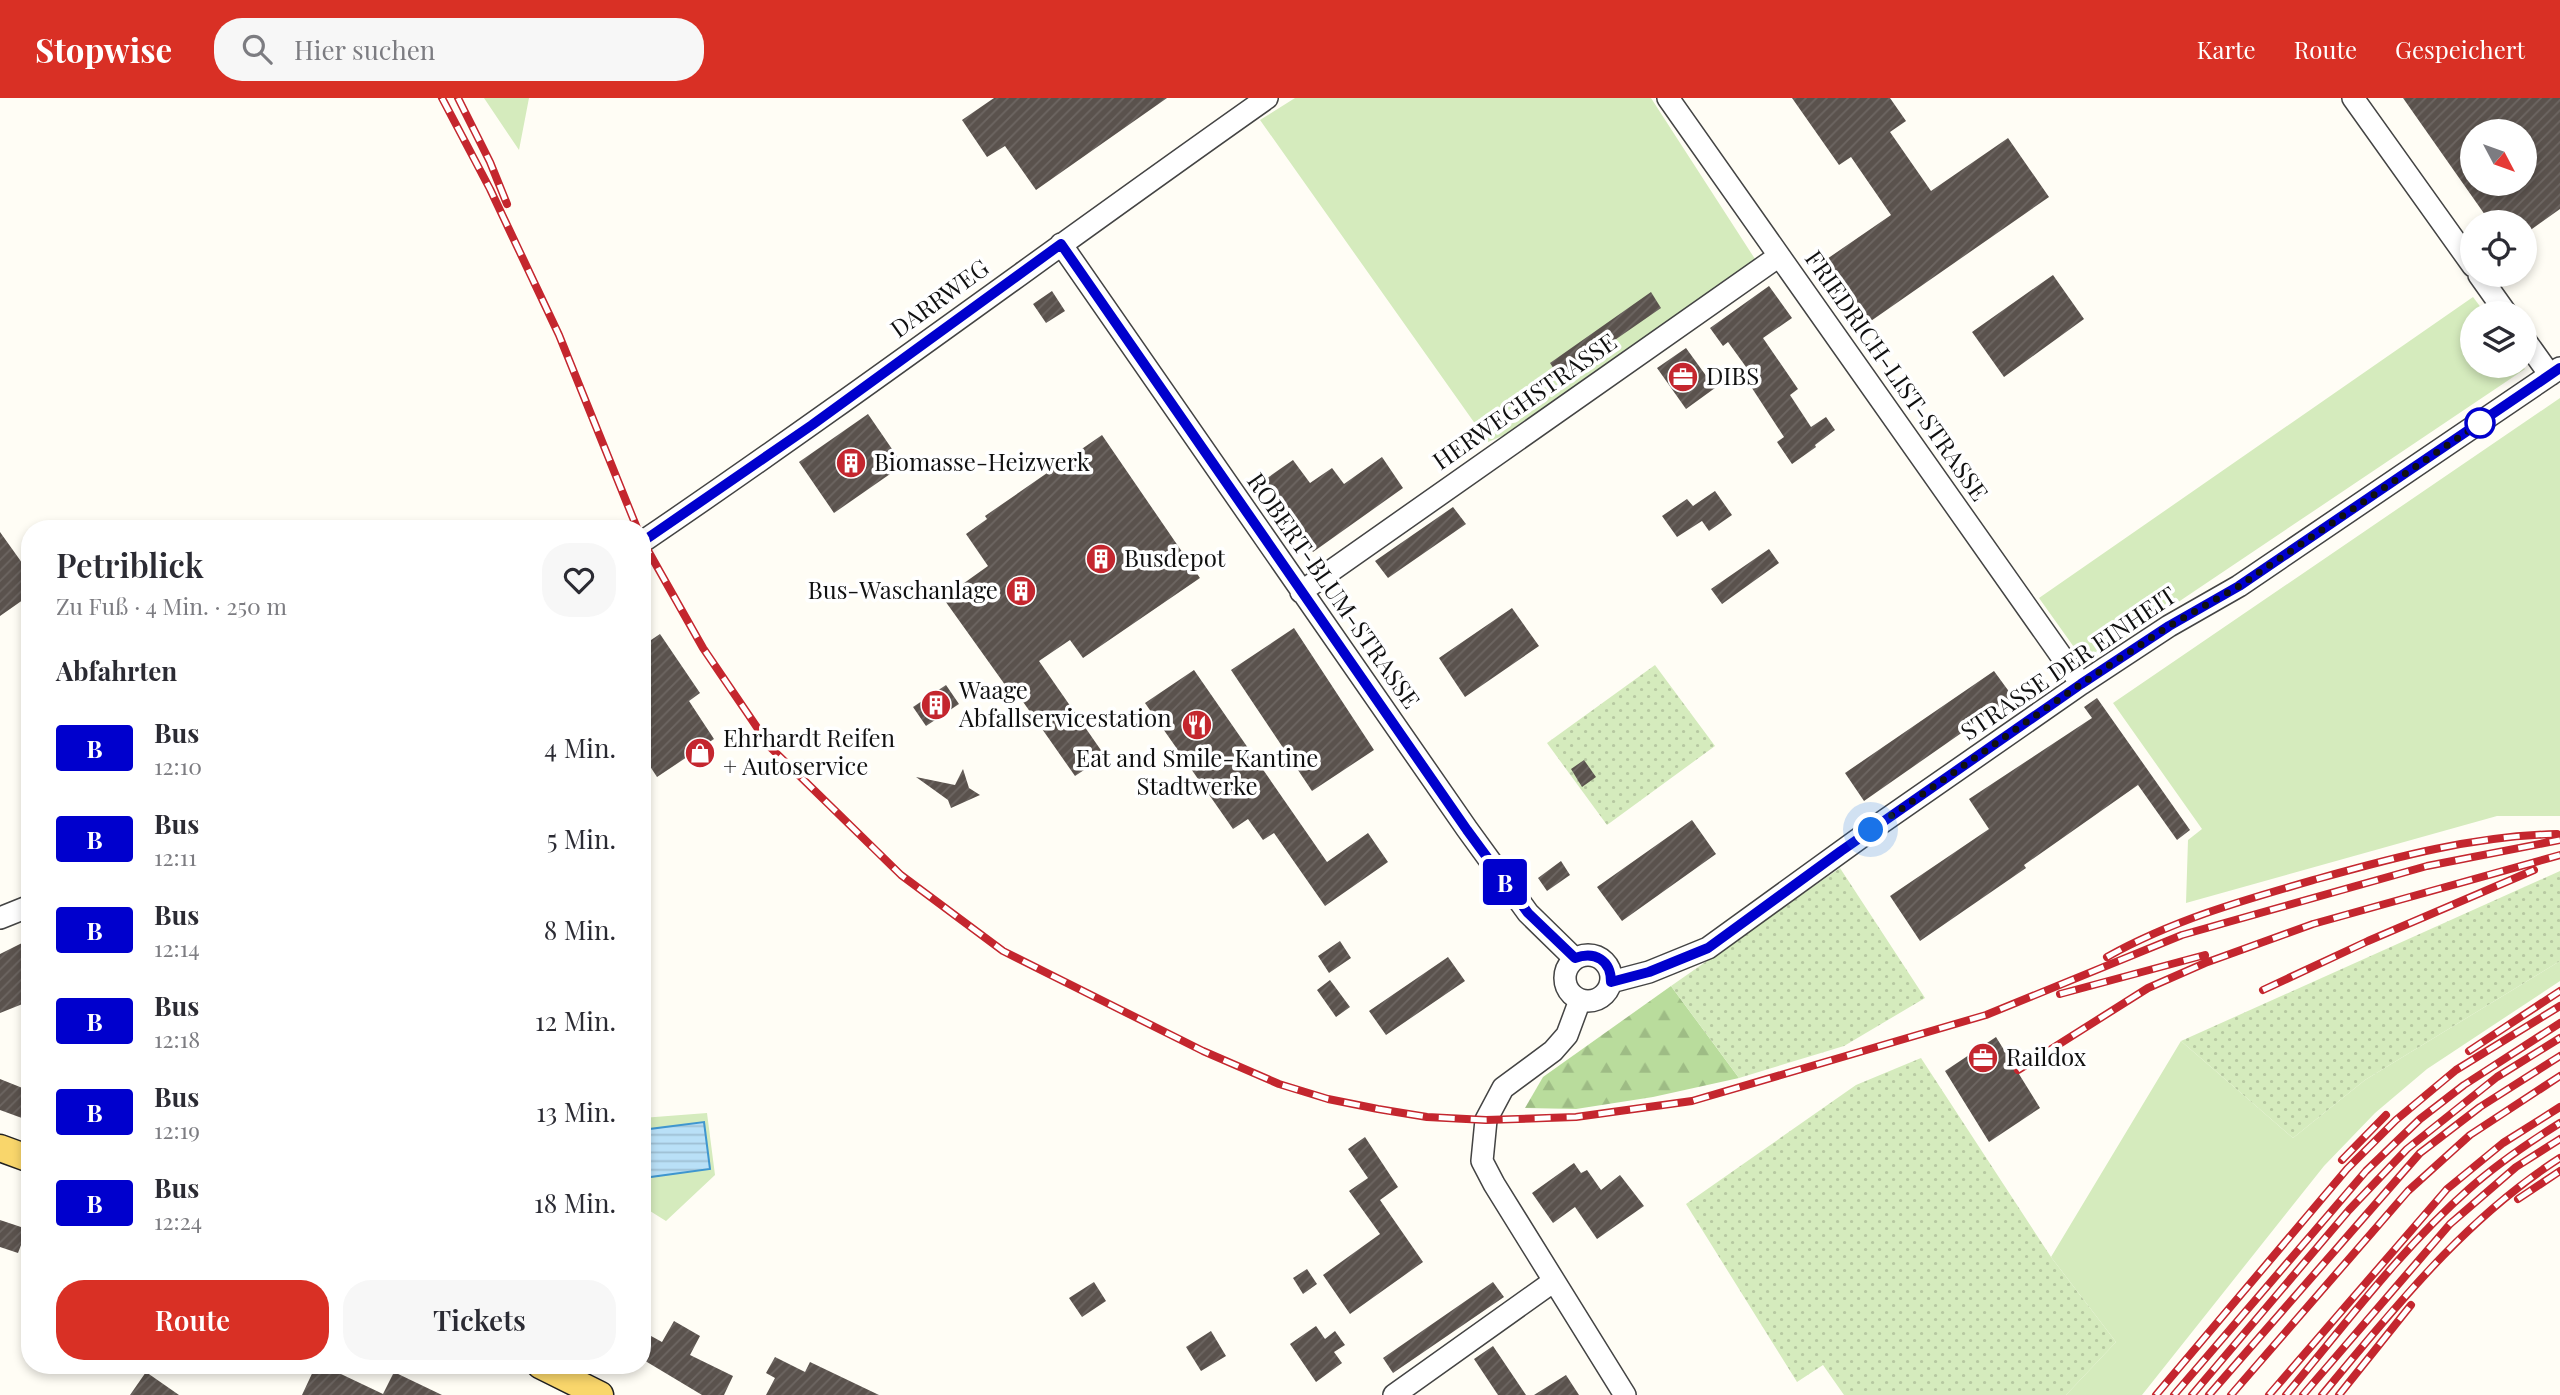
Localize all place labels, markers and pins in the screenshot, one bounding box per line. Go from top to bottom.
place label: DIBS [1706,359,1759,391]
office icon: DIBS [1666,360,1700,394]
unlabelled marker [2465,408,2495,438]
place label: Biomasse-Heizwerk [874,445,1091,477]
building icon: Biomasse-Heizwerk [834,446,868,480]
place label: Busdepot [1124,541,1226,573]
building icon: Busdepot [1084,542,1118,576]
place label: Bus-Waschanlage [808,573,998,605]
building icon: Bus-Waschanlage [1004,574,1038,608]
place label: Waage Abfallservicestation [958,673,1172,733]
building icon: Waage Abfallservicestation [919,688,953,722]
restaurant icon: Eat and Smile-Kantine Stadtwerke [1180,708,1214,742]
place label: Ehrhardt Reifen + Autoservice [723,721,895,781]
shop icon: Ehrhardt Reifen + Autoservice [683,736,717,770]
place label: Eat and Smile-Kantine Stadtwerke [1076,741,1318,801]
place label: Raildox [2006,1040,2087,1072]
office icon: Raildox [1966,1041,2000,1075]

